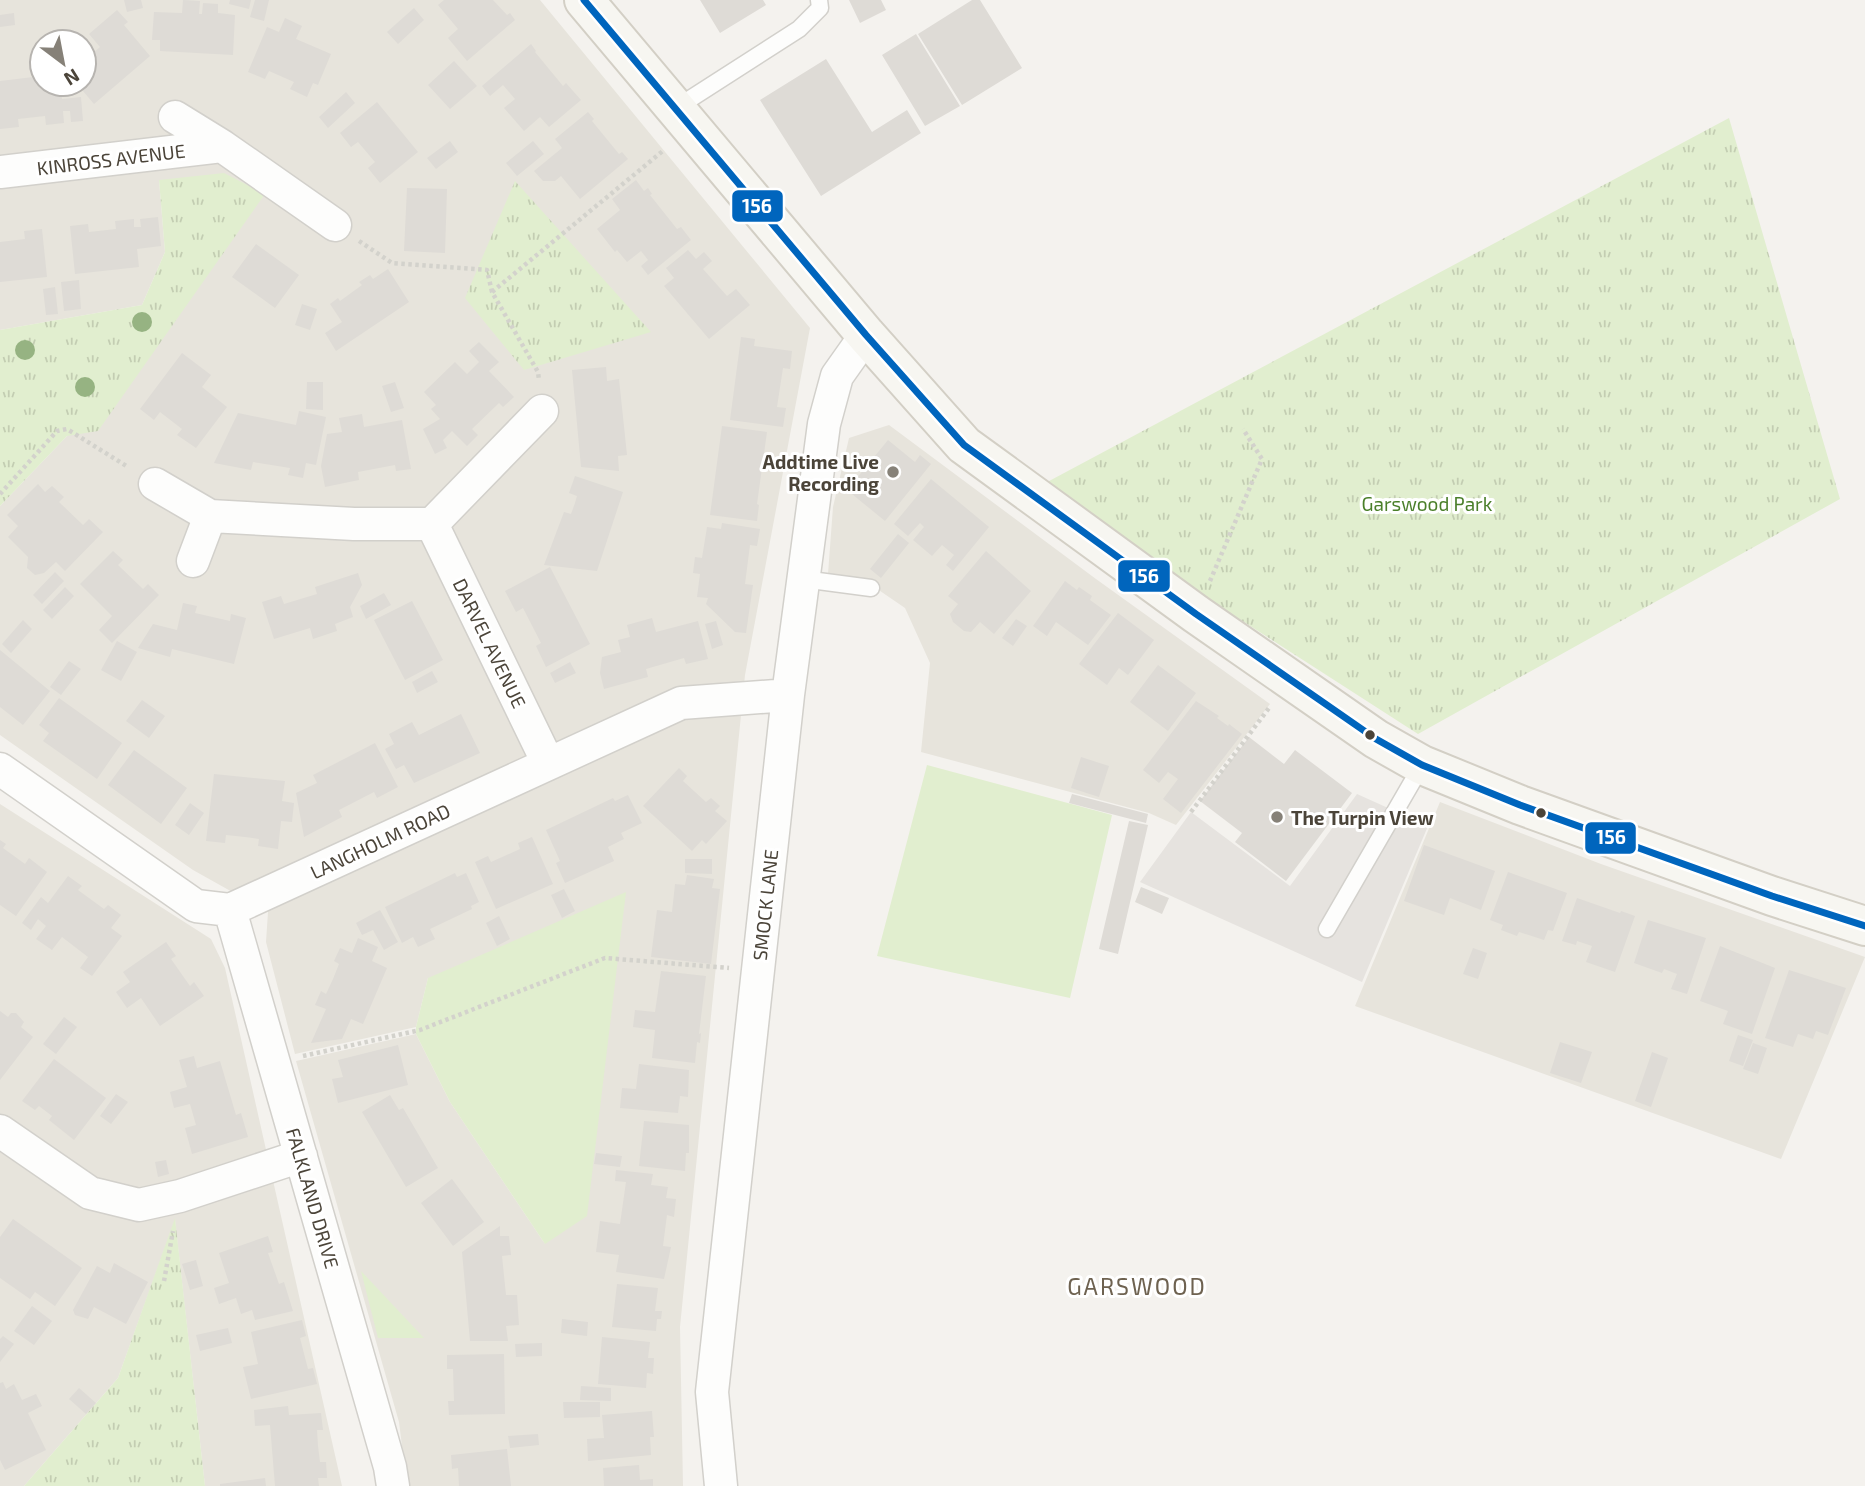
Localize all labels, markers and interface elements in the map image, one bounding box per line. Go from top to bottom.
north arrow [28,28,98,98]
text: N [60,64,84,91]
street label: KINROSS AVENUE [36,138,186,180]
line badge: 156 [731,189,784,223]
text: 156 [742,194,772,217]
place label: Addtime Live Recording [763,450,879,495]
marker: Addtime Live Recording [885,464,901,480]
park label: Garswood Park [1362,492,1493,515]
line badge: 156 [1117,559,1171,593]
text: 156 [1129,564,1159,587]
street label: DARVEL AVENUE [449,574,531,712]
unlabelled marker [1363,728,1377,742]
street label: LANGHOLM ROAD [306,799,454,883]
place label: The Turpin View [1291,806,1434,829]
unlabelled marker [1534,806,1548,820]
marker: The Turpin View [1269,809,1285,825]
line badge: 156 [1584,821,1637,855]
text: 156 [1596,825,1626,848]
street label: SMOCK LANE [748,848,782,962]
street label: FALKLAND DRIVE [282,1125,344,1271]
district label: GARSWOOD [1067,1272,1207,1300]

